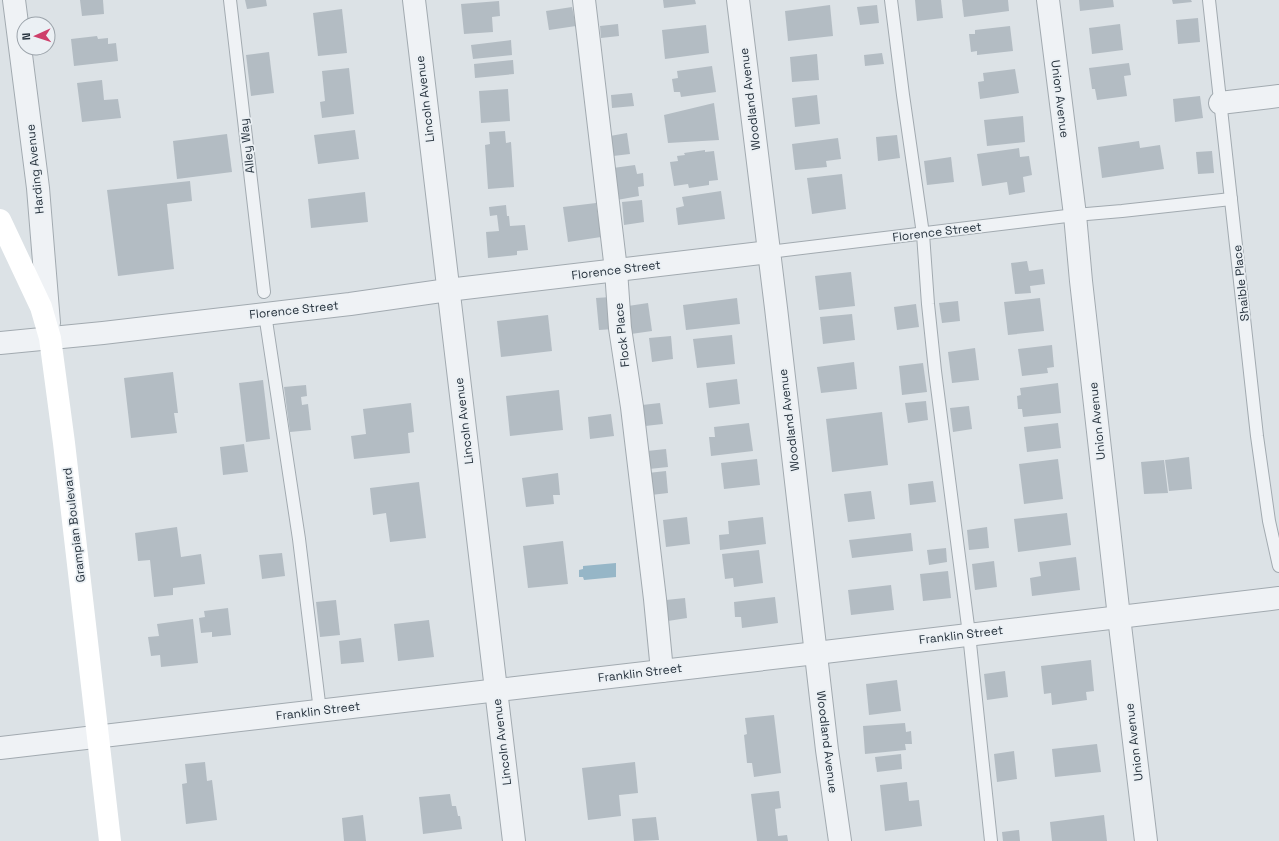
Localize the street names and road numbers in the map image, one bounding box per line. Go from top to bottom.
street label: Woodland Avenue [736,47,764,151]
street label: Lincoln Avenue [412,55,438,143]
street label: Union Avenue [1047,59,1073,139]
street label: Alley Way [236,118,258,174]
street label: Harding Avenue [22,123,48,215]
street label: Florence Street [892,219,982,245]
street label: Shaible Place [1229,244,1253,322]
street label: Florence Street [571,257,661,283]
street label: Florence Street [249,297,339,323]
street label: Flock Place [611,302,633,368]
street label: Woodland Avenue [775,368,803,472]
street label: Lincoln Avenue [451,377,477,465]
street label: Union Avenue [1085,381,1109,461]
street label: Grampian Boulevard [59,467,89,583]
street label: Franklin Street [918,622,1004,648]
street label: Franklin Street [597,660,683,686]
street label: Woodland Avenue [813,690,841,794]
street label: Franklin Street [275,698,361,724]
street label: Lincoln Avenue [489,698,515,786]
street label: Union Avenue [1121,702,1147,782]

